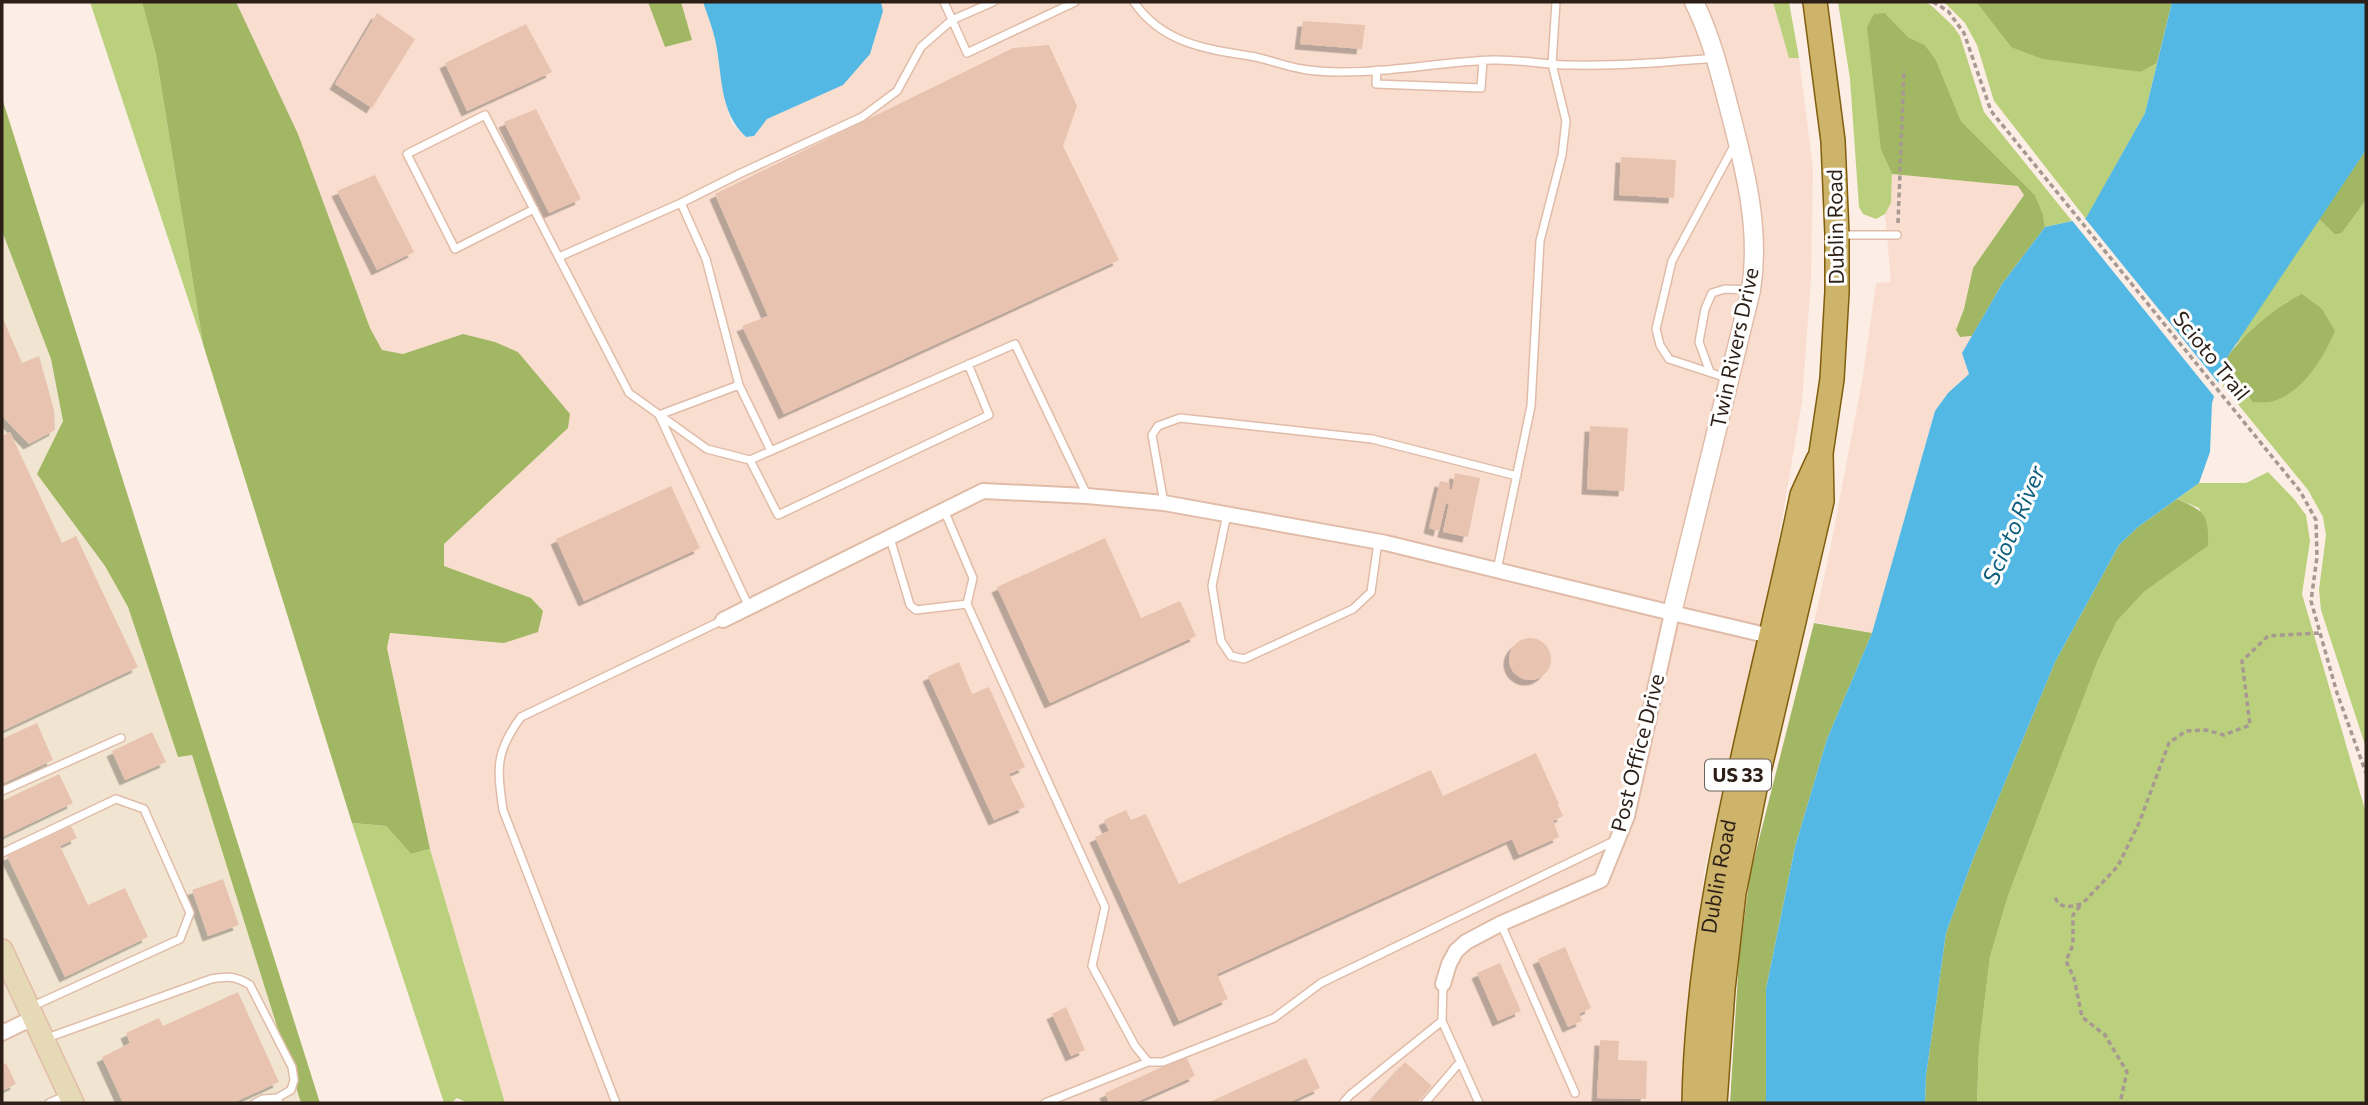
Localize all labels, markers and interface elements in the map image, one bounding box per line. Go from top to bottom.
street label: Dublin Road [1821,169,1848,285]
street label: Twin Rivers Drive [1704,265,1763,430]
street label: Scioto Trail [2169,306,2256,405]
water label: Scioto River [1976,461,2051,588]
street label: Post Office Drive [1605,671,1668,834]
road number: US 33 [1705,760,1771,790]
street label: Dublin Road [1695,817,1740,935]

